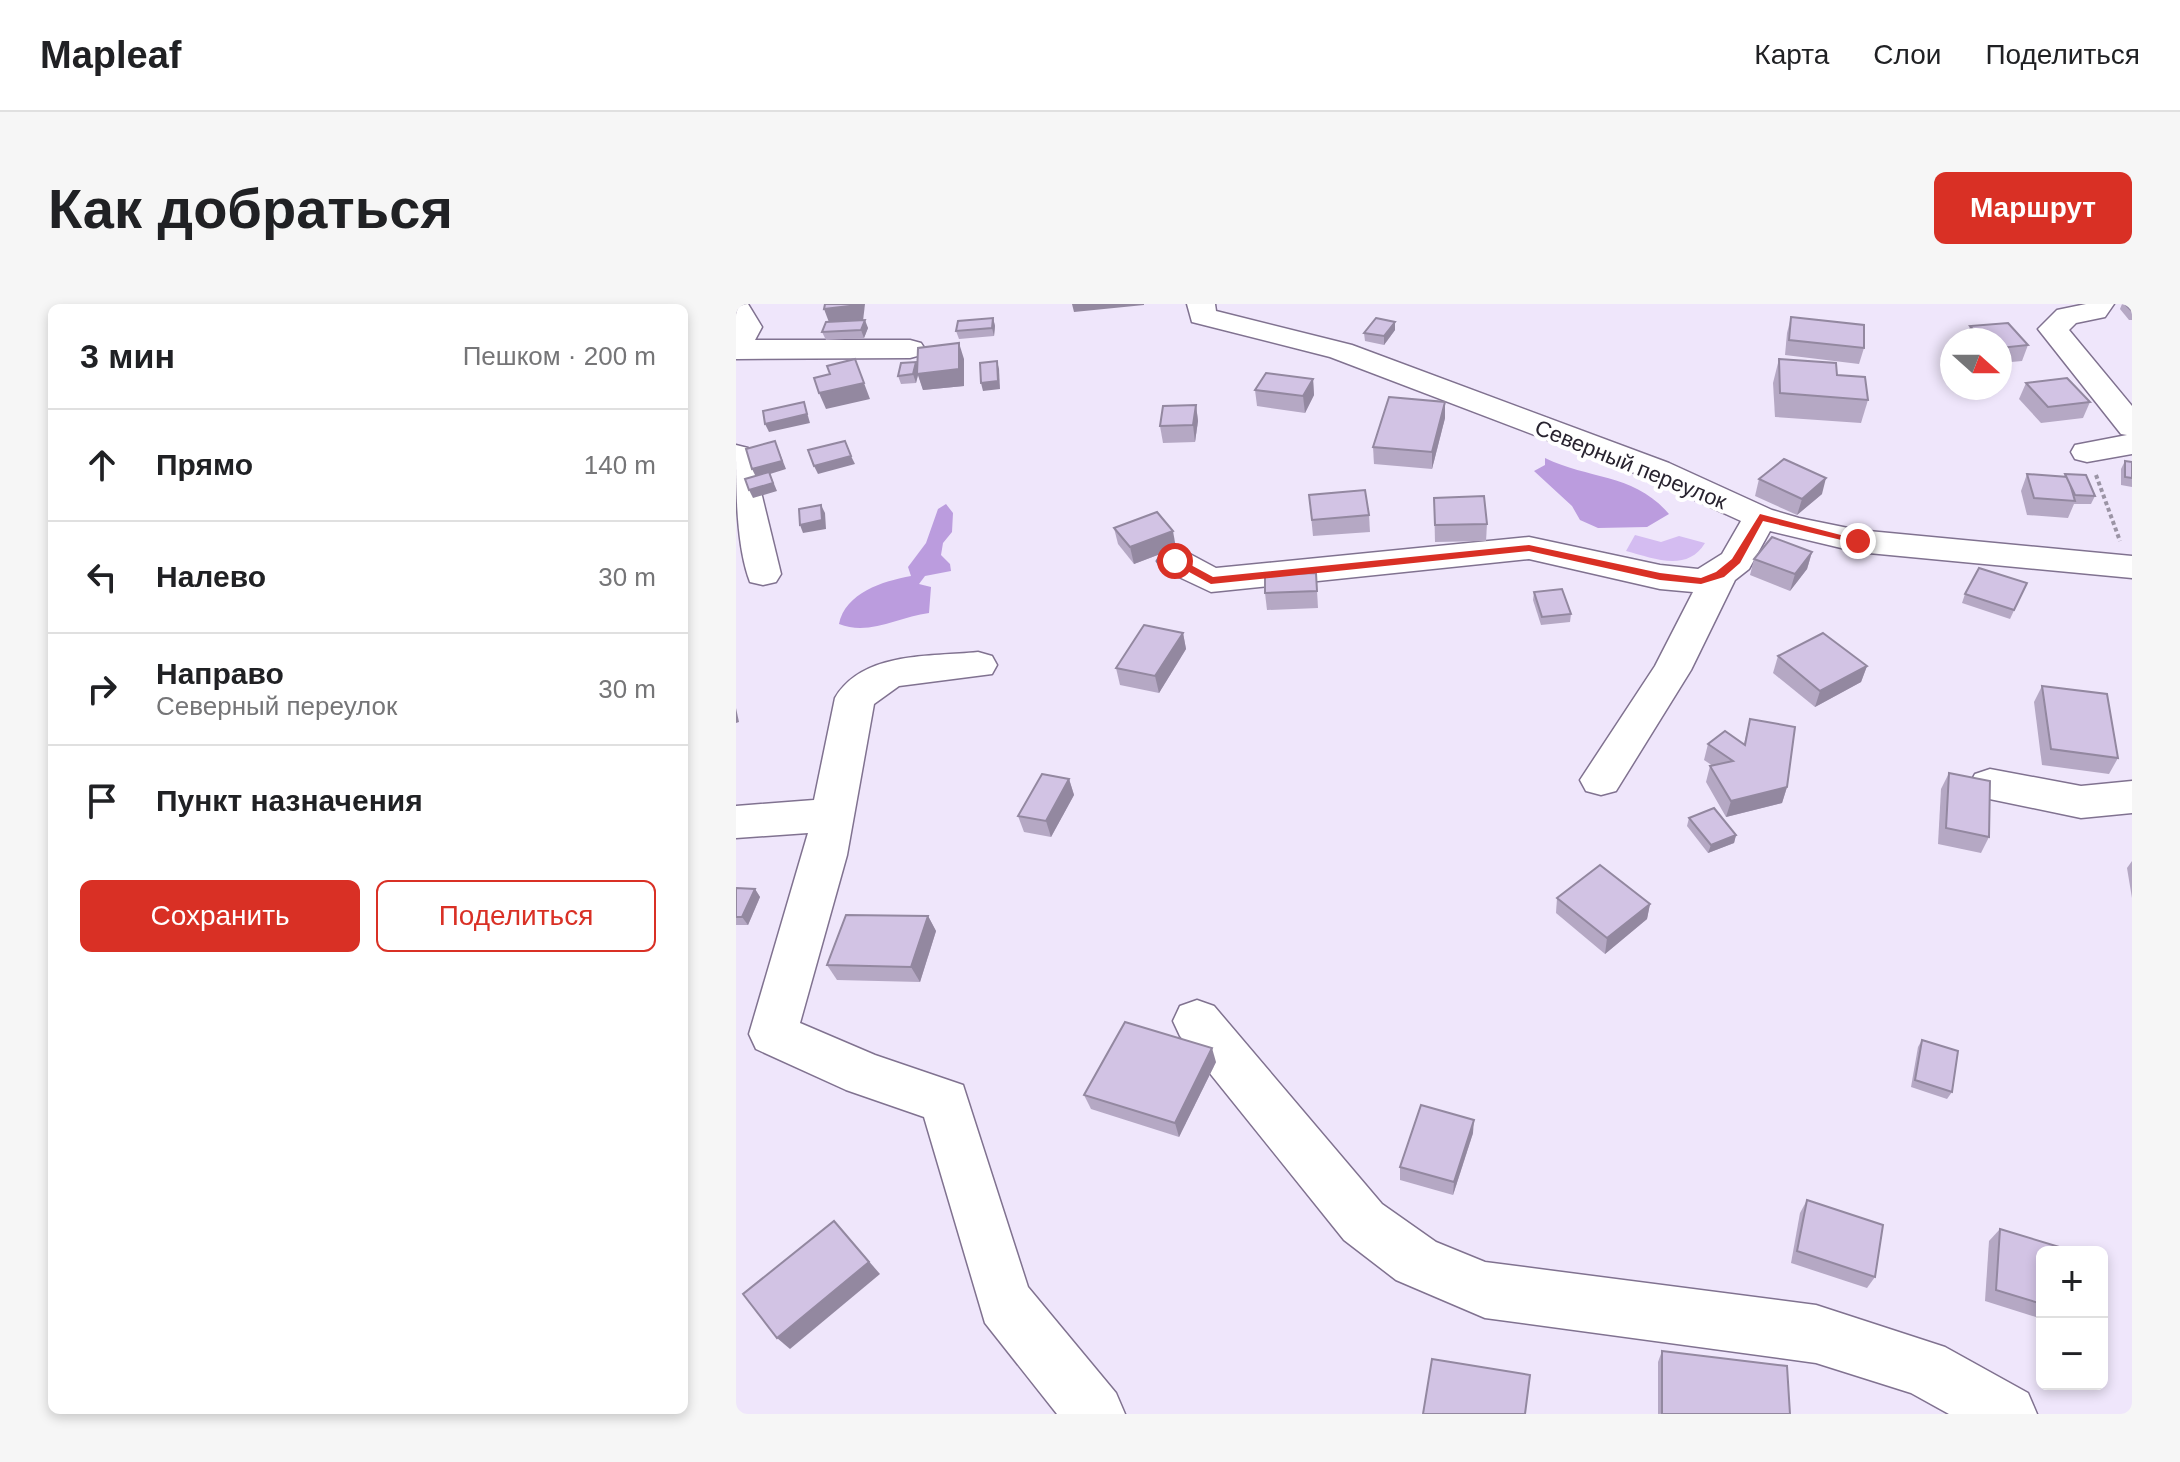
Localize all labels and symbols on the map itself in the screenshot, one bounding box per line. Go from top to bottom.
north arrow [1940,328,2012,400]
street label: Северный переулок [1531,415,1731,514]
route end [1840,523,1876,559]
route start [1157,543,1193,579]

